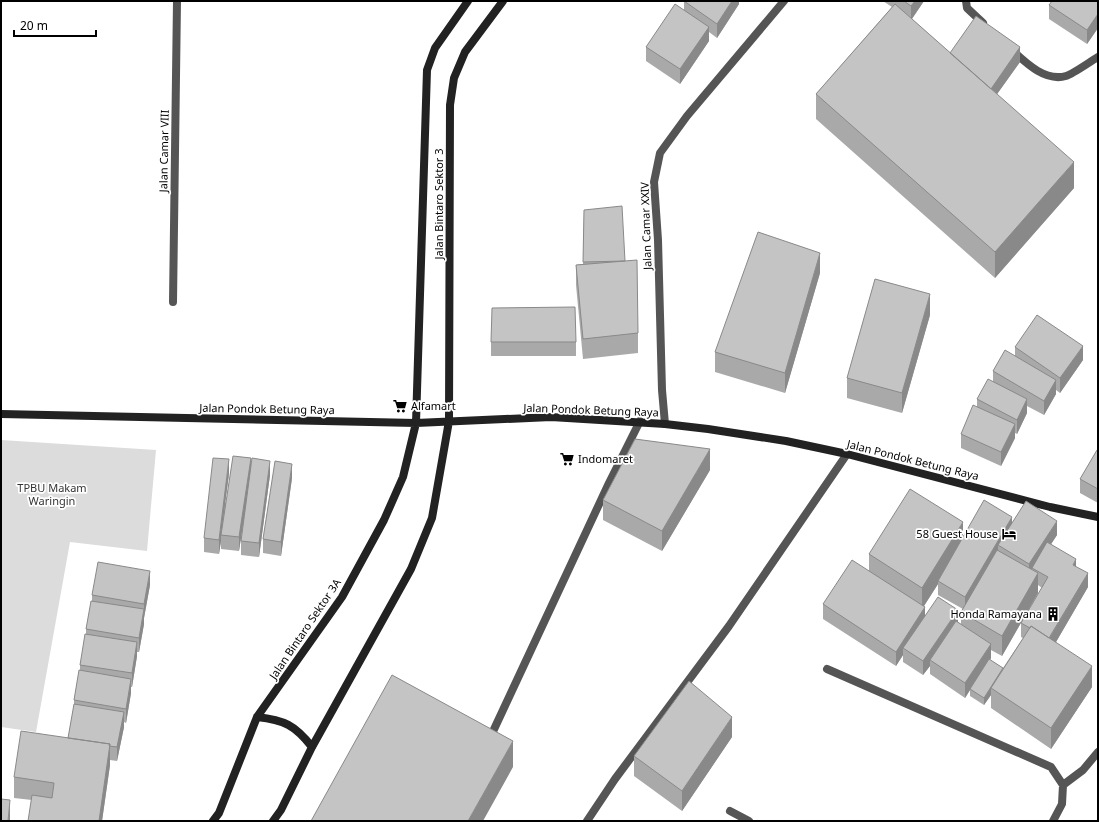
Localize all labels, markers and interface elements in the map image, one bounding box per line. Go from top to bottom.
scale bar [14,12,96,38]
text: 20 m [20,17,48,34]
street label: Jalan Camar VIII [155,109,172,193]
street label: Jalan Bintaro Sektor 3 [431,148,446,261]
street label: Jalan Camar XXIV [636,181,655,271]
supermarket icon: Alfamart [392,398,408,414]
place label: Alfamart [411,398,456,413]
street label: Jalan Pondok Betung Raya [198,400,335,417]
street label: Jalan Pondok Betung Raya [522,400,659,419]
street label: Jalan Pondok Betung Raya [845,436,981,483]
supermarket icon: Indomaret [559,451,575,467]
place label: Indomaret [578,451,633,466]
park label: TPBU Makam Waringin [17,480,87,508]
place label: 58 Guest House [916,526,998,541]
hotel icon: 58 Guest House [1001,526,1017,542]
street label: Jalan Bintaro Sektor 3A [265,575,344,683]
place label: Honda Ramayana [950,606,1042,621]
building icon: Honda Ramayana [1045,606,1061,622]

